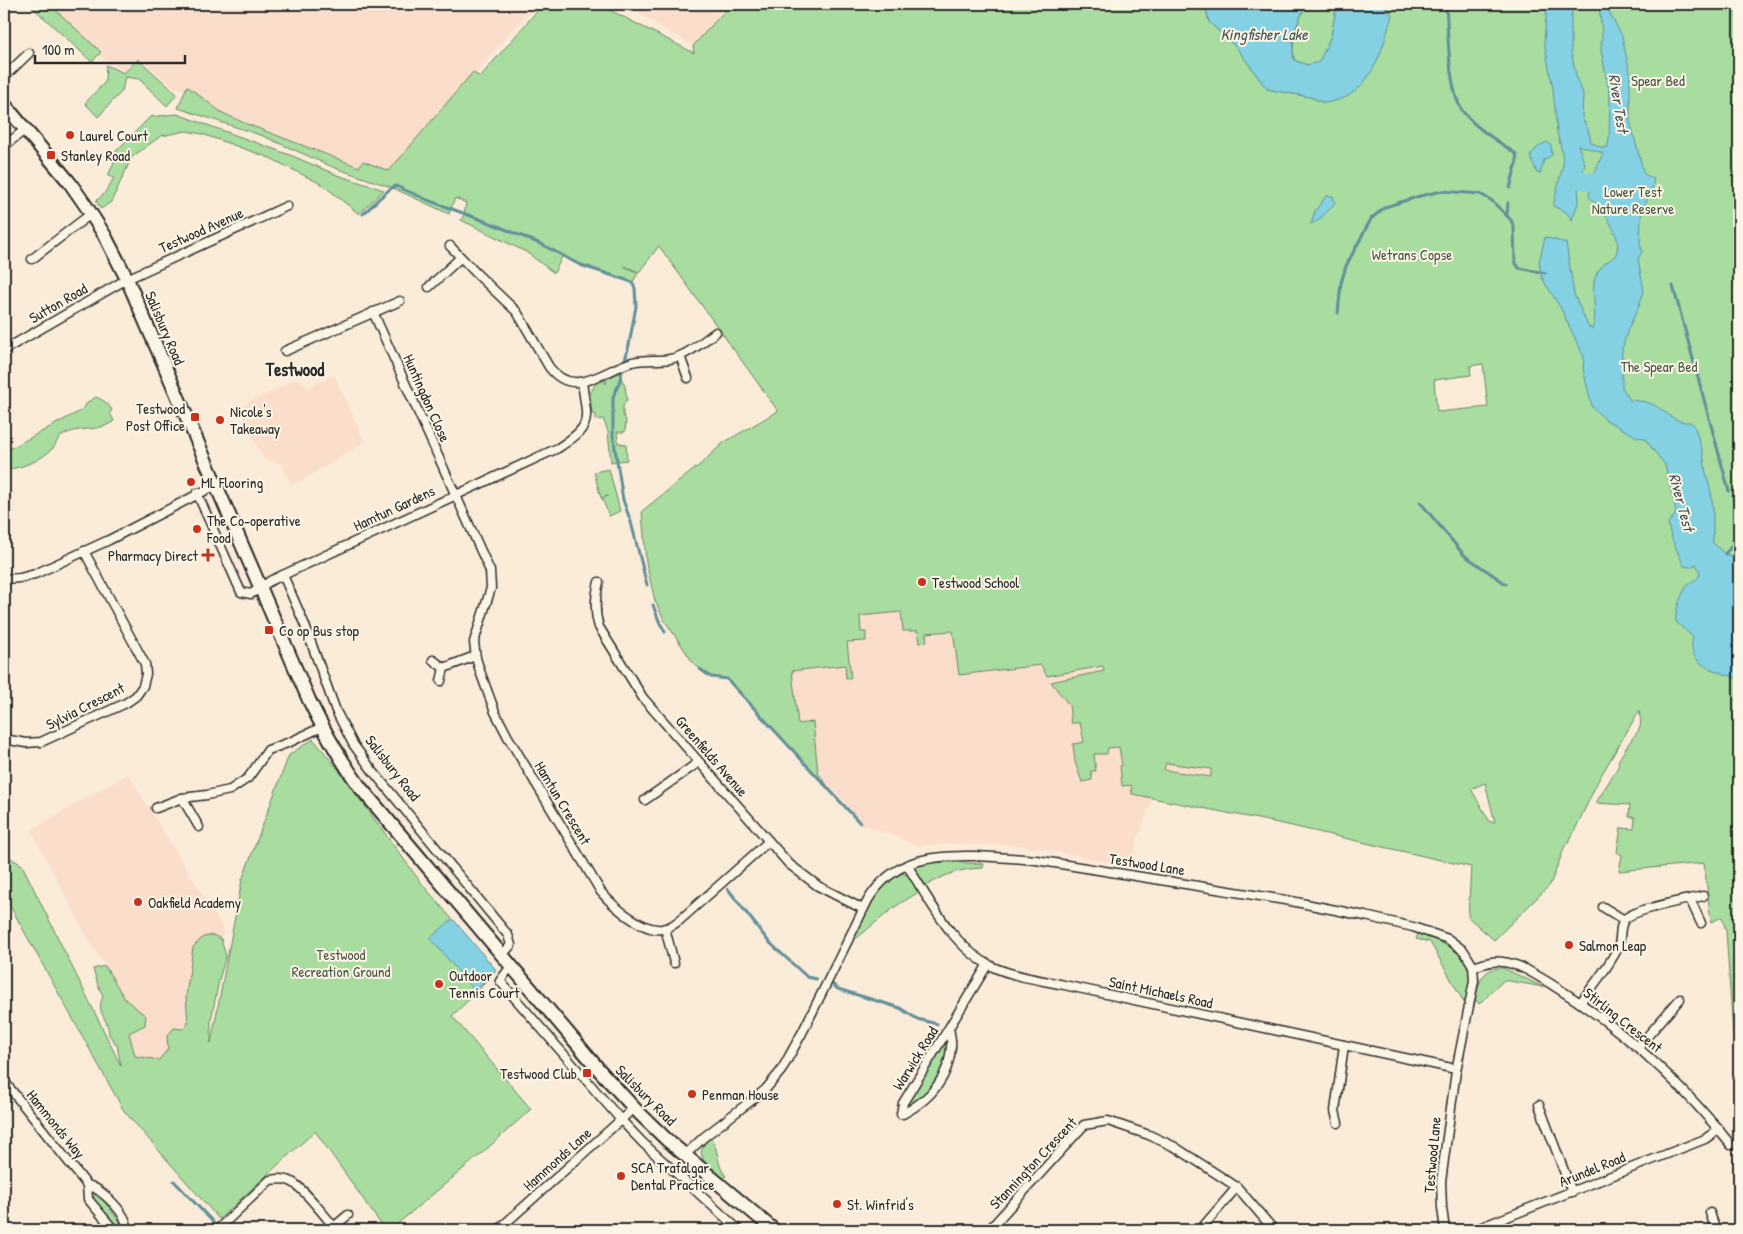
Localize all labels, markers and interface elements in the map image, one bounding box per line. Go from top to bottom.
water label: Kingfisher Lake [1220,23,1308,45]
scale bar [35,32,185,64]
text: 100 m [42,39,75,60]
park label: Spear Bed [1631,70,1685,91]
water label: River Test [1604,72,1635,136]
place label: Laurel Court [80,125,149,146]
marker: Laurel Court [64,129,76,141]
place label: Stanley Road [61,145,130,166]
marker: Stanley Road [45,149,57,161]
park label: Lower Test Nature Reserve [1592,181,1674,219]
street label: Testwood Avenue [155,202,247,258]
park label: Wetrans Copse [1372,244,1452,265]
street label: Sutton Road [25,278,91,328]
street label: Salisbury Road [140,288,190,368]
street label: Huntingdon Close [398,351,456,445]
park label: The Spear Bed [1621,356,1697,377]
district label: Testwood [265,357,324,382]
place label: Testwood Post Office [126,398,185,436]
place label: Nicole's Takeaway [230,401,280,439]
marker: Testwood Post Office [189,411,201,423]
marker: Nicole's Takeaway [214,414,226,426]
water label: River Test [1664,471,1701,536]
place label: ML Flooring [201,472,264,493]
marker: ML Flooring [185,476,197,488]
street label: Hamtun Gardens [350,480,438,536]
place label: The Co-operative Food [206,510,301,548]
marker: The Co-operative Food [191,523,203,535]
place label: Pharmacy Direct [108,545,199,566]
marker: Pharmacy Direct [202,549,214,561]
place label: Testwood School [932,572,1019,593]
marker: Testwood School [916,576,928,588]
place label: Co op Bus stop [279,620,359,641]
marker: Co op Bus stop [263,624,275,636]
street label: Sylvia Crescent [42,677,129,735]
street label: Greenfields Avenue [671,711,753,801]
street label: Salisbury Road [361,731,425,805]
street label: Hamtun Crescent [530,757,597,849]
street label: Testwood Lane [1108,848,1186,880]
place label: Oakfield Academy [148,892,241,913]
marker: Oakfield Academy [132,896,144,908]
place label: Salmon Leap [1579,935,1647,956]
marker: Salmon Leap [1563,939,1575,951]
park label: Testwood Recreation Ground [292,944,390,982]
place label: Outdoor Tennis Court [449,965,520,1003]
street label: Saint Michaels Road [1107,971,1215,1013]
marker: Outdoor Tennis Court [433,978,445,990]
street label: Stirling Crescent [1579,983,1668,1058]
street label: Warwick Road [887,1022,943,1094]
street label: Salisbury Road [611,1060,681,1130]
place label: Testwood Club [500,1063,577,1084]
marker: Testwood Club [581,1067,593,1079]
place label: Penman House [702,1084,779,1105]
street label: Hammonds Way [22,1085,90,1163]
marker: Penman House [686,1088,698,1100]
street label: Stannington Crescent [985,1112,1082,1214]
street label: Testwood Lane [1418,1116,1446,1194]
street label: Hammonds Lane [518,1123,596,1195]
street label: Arundel Road [1556,1146,1628,1192]
place label: SCA Trafalgar Dental Practice [631,1157,714,1195]
marker: SCA Trafalgar Dental Practice [615,1170,627,1182]
place label: St. Winfrid's [847,1194,914,1215]
marker: St. Winfrid's [831,1198,843,1210]

